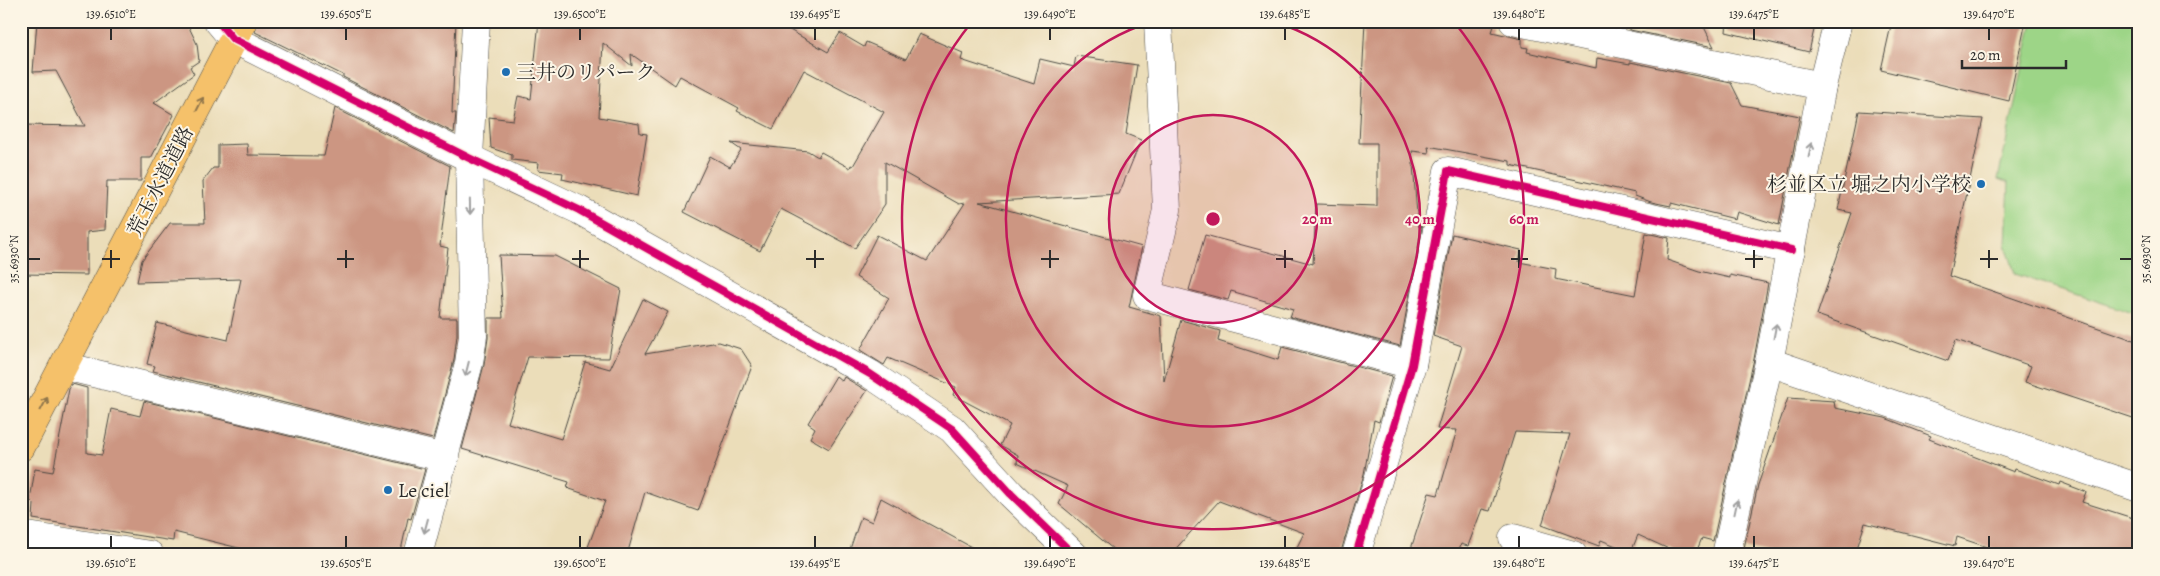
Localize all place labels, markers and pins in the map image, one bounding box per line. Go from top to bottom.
place label: 三井のリパーク [516,59,655,86]
marker: 三井のリパーク [500,66,512,78]
place label: 杉並区立 堀之内小学校 [1767,171,1971,198]
marker: 杉並区立 堀之内小学校 [1975,178,1987,190]
centre of rings [1204,210,1222,228]
place label: Le ciel [398,477,449,504]
marker: Le ciel [382,484,394,496]

